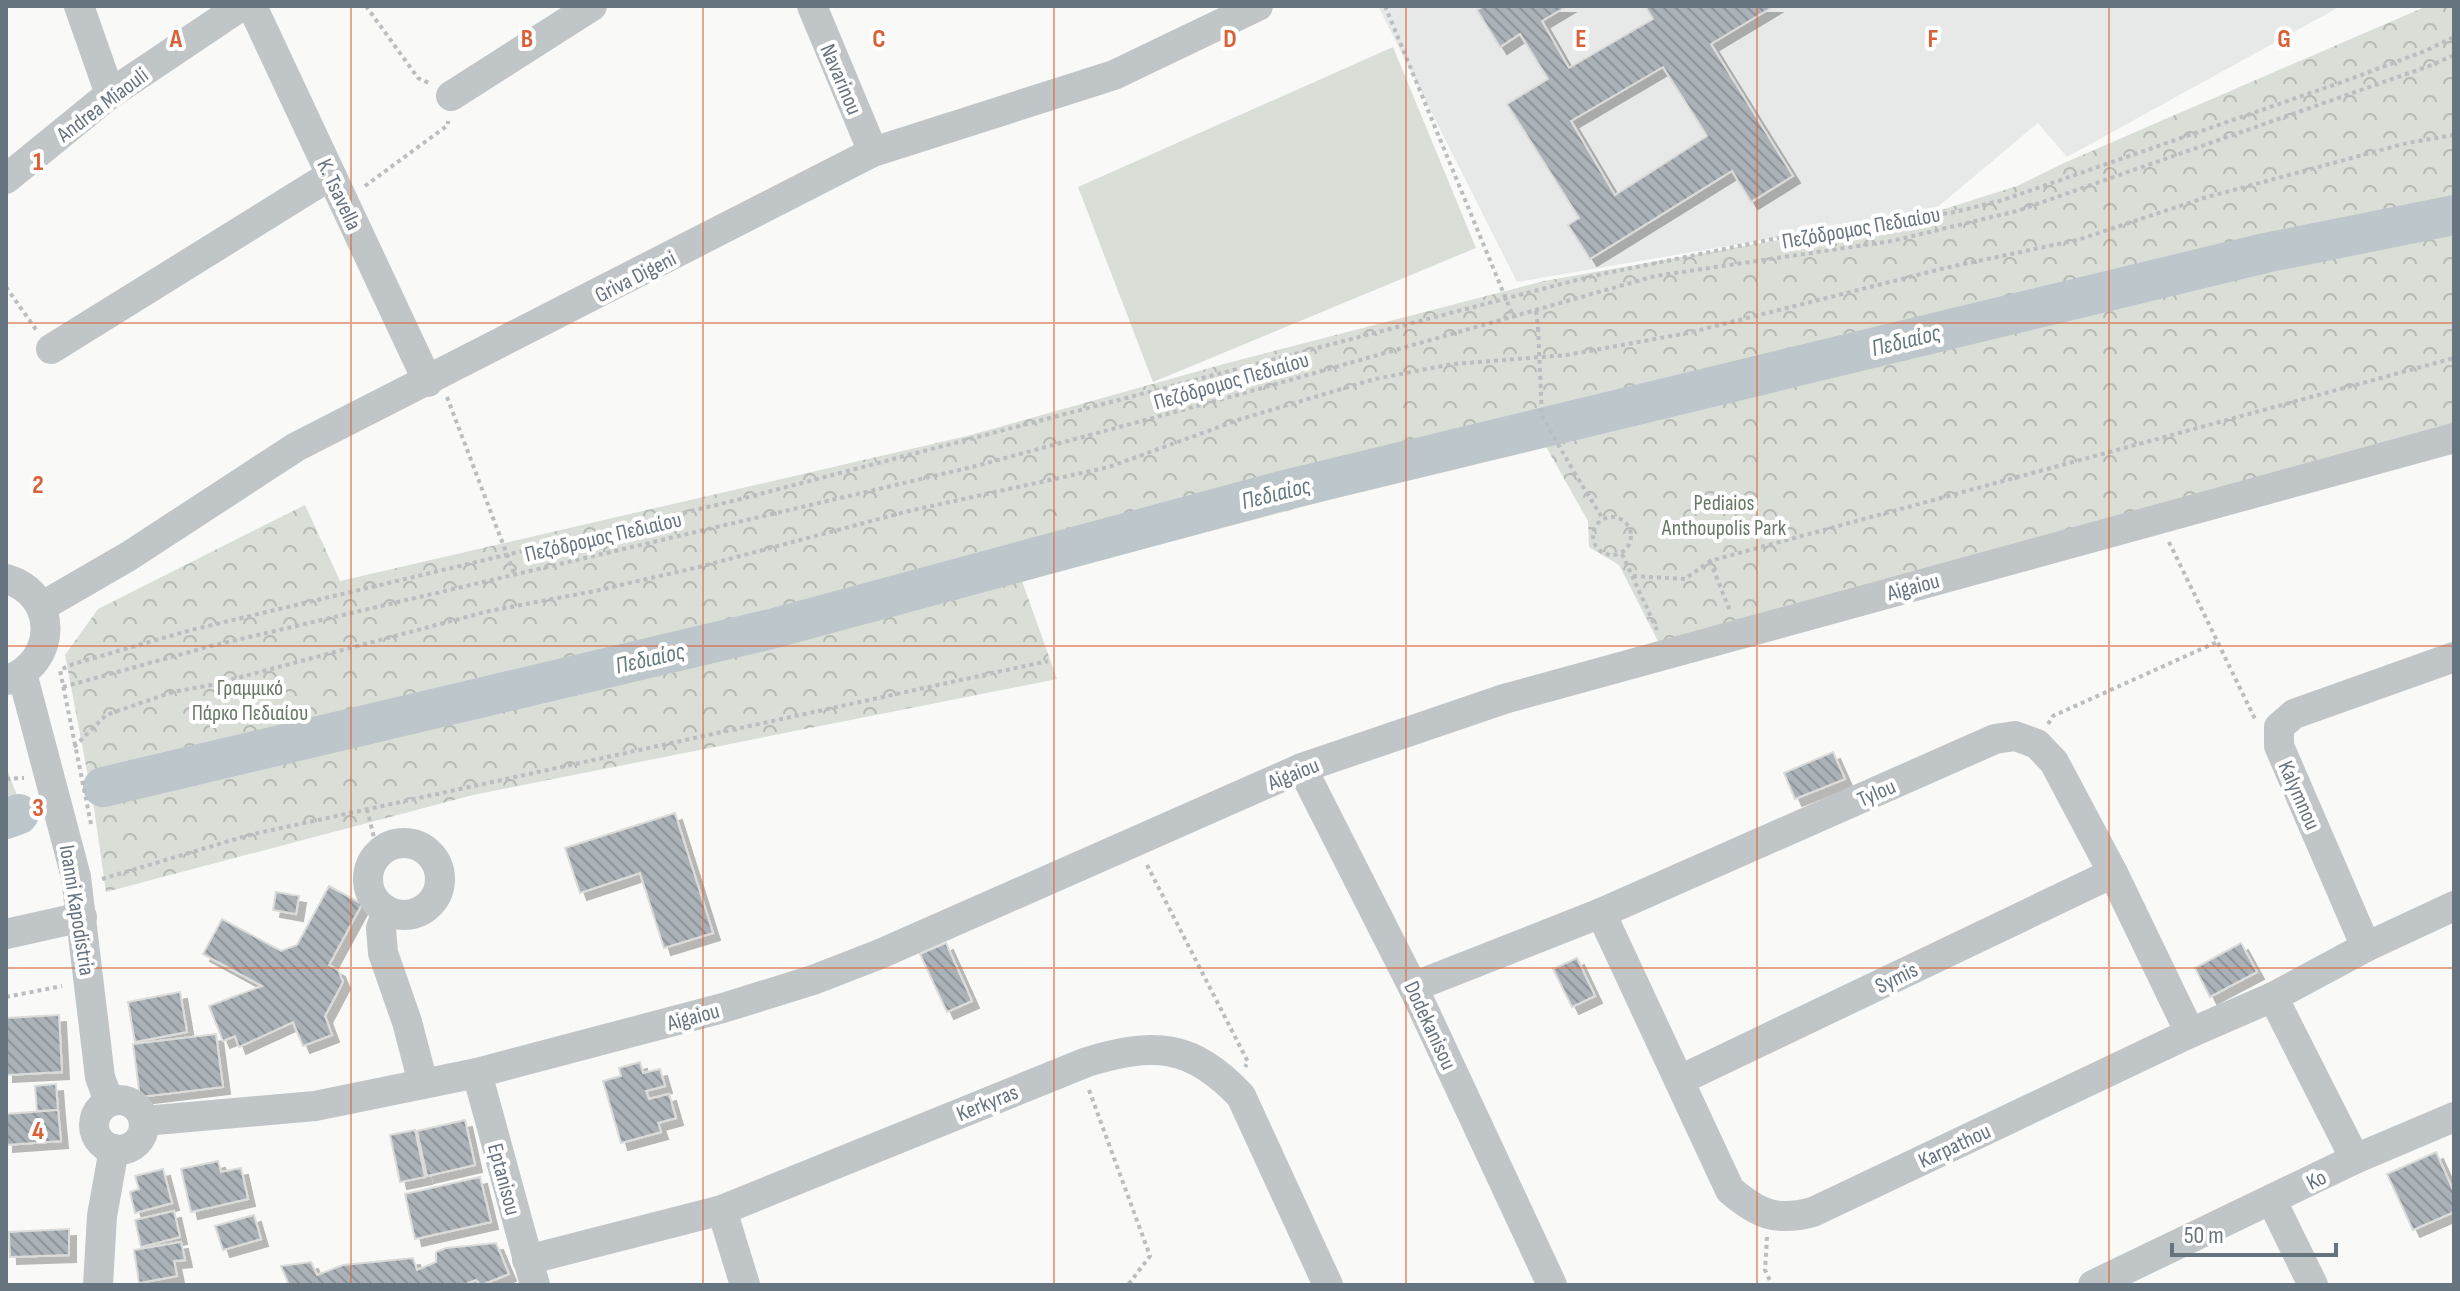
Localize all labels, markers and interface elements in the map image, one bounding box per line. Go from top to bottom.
text: A [169,24,183,55]
text: B [521,24,533,55]
text: C [872,24,886,55]
text: D [1223,24,1237,55]
text: E [1575,24,1587,55]
text: F [1928,24,1939,55]
text: G [2277,24,2291,55]
street label: Navarinou [814,40,868,119]
street label: Andrea Miaouli [51,62,154,149]
text: 1 [33,147,43,178]
street label: K. Tsavella [310,155,367,235]
street label: Πεζόδρομος Πεδιαίου [1780,201,1942,256]
street label: Griva Digeni [591,245,681,309]
water label: Πεδιαίος [1868,318,1944,363]
street label: Πεζόδρομος Πεδιαίου [1151,346,1312,416]
text: 2 [32,470,44,501]
water label: Πεδιαίος [1238,471,1314,516]
park label: Pediaios Anthoupolis Park [1661,490,1787,542]
street label: Πεζόδρομος Πεδιαίου [522,506,684,569]
street label: Aigaiou [1883,568,1942,608]
water label: Πεδιαίος [613,636,688,681]
park label: Γραμμικό Πάρκο Πεδιαίου [192,675,308,727]
street label: Aigaiou [1263,752,1323,797]
street label: Kalymnou [2271,757,2326,834]
street label: Tylou [1853,773,1900,814]
text: 3 [32,793,44,824]
street label: Ioanni Kapodistria [53,843,100,977]
street label: Symis [1871,957,1922,1000]
street label: Dodekanisou [1397,977,1462,1074]
street label: Aigaiou [663,998,722,1038]
street label: Kerkyras [953,1079,1022,1128]
text: 4 [32,1116,44,1147]
street label: Karpathou [1914,1118,1995,1175]
street label: Eptanisou [481,1141,526,1218]
street label: Ko [2302,1164,2331,1197]
scale bar [2172,1207,2336,1257]
text: 50 m [2184,1221,2224,1250]

